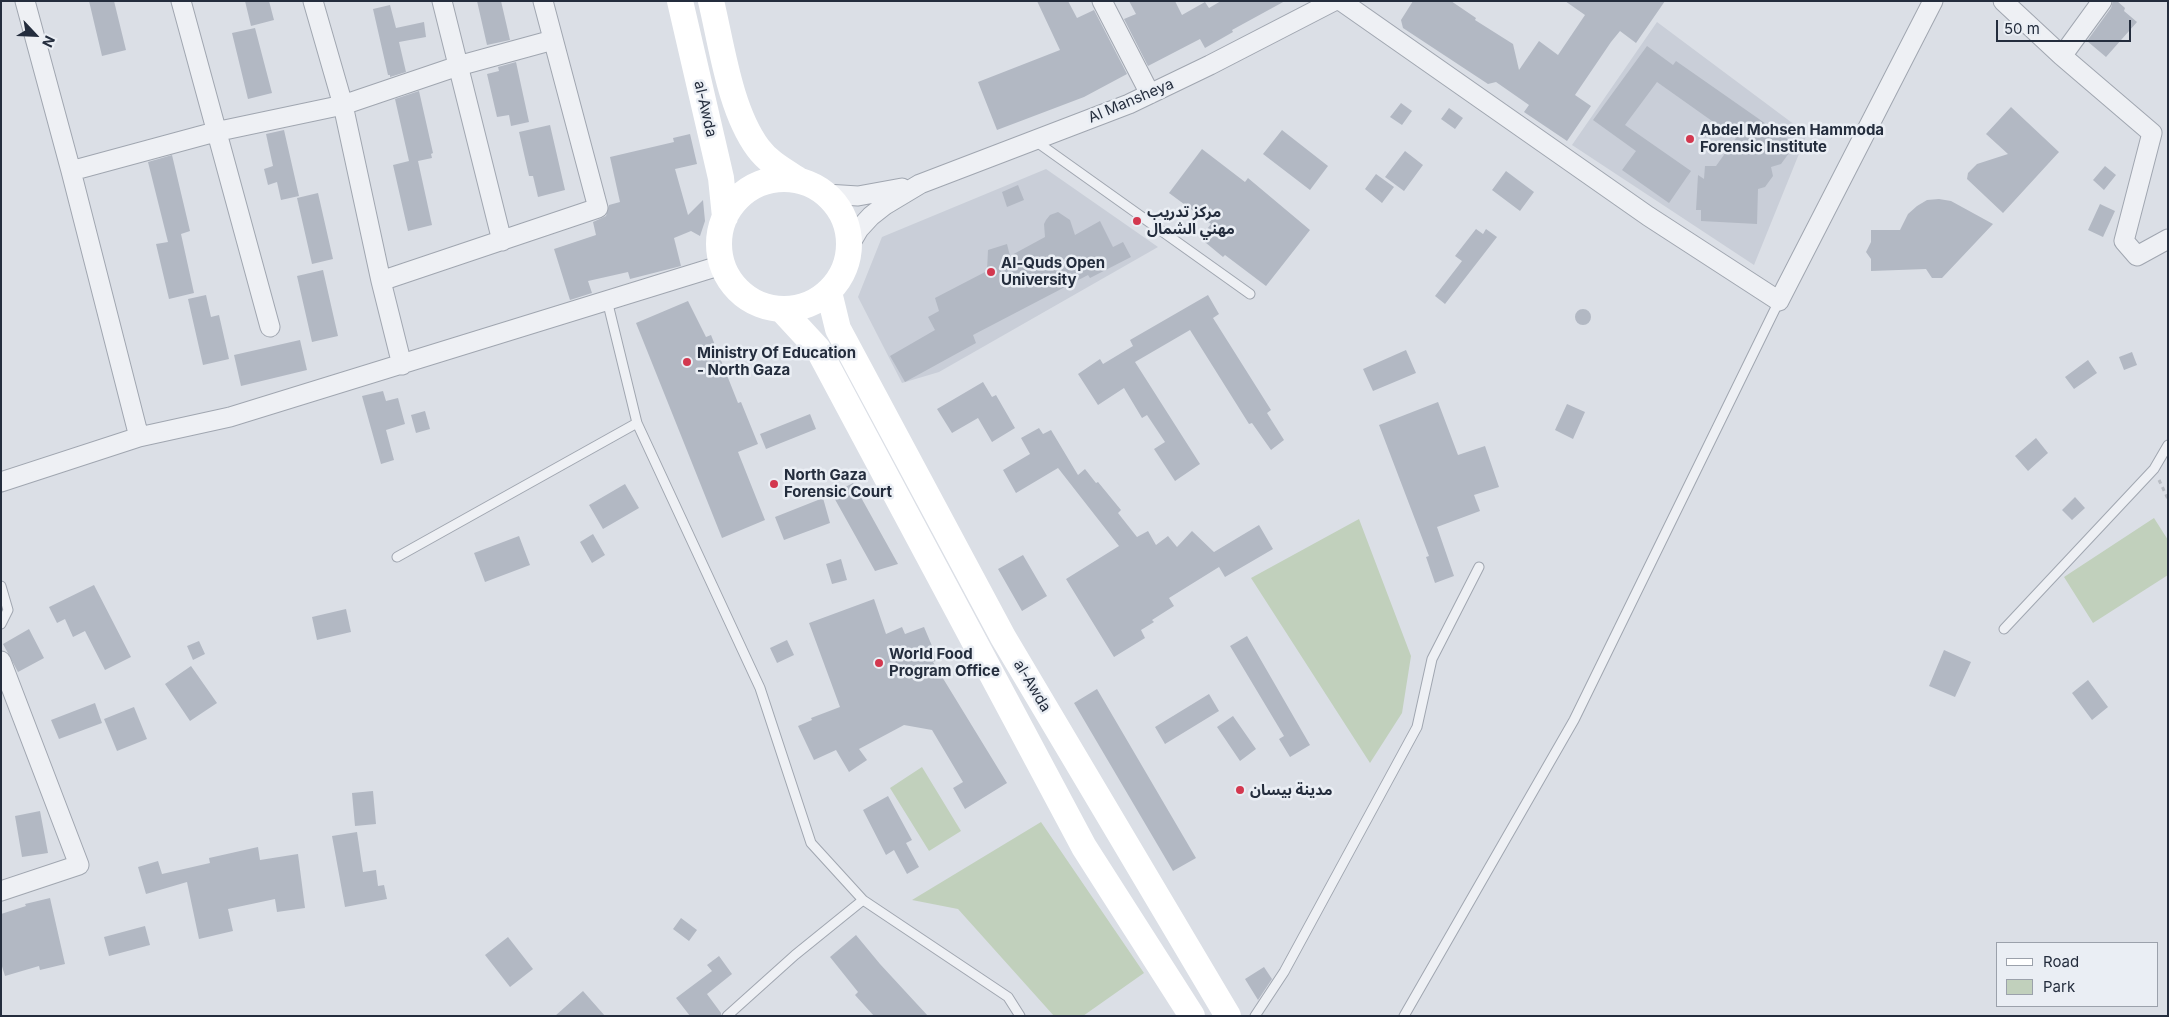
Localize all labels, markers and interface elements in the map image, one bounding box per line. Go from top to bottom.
north arrow [10,10,60,60]
scale bar [1999,10,2134,42]
text: 50 m [2004,19,2040,38]
text: N [39,33,59,50]
street label: Al Mansheya [1086,75,1176,127]
street label: al-Awda [690,79,720,139]
place label: Abdel Mohsen Hammoda Forensic Institute [1700,121,1884,156]
marker: Abdel Mohsen Hammoda Forensic Institute [1684,133,1696,145]
place label: مركز تدريب مهني الشمال [1147,203,1235,238]
marker: مركز تدريب مهني الشمال [1131,215,1143,227]
place label: Al-Quds Open University [1001,254,1105,289]
marker: Al-Quds Open University [985,266,997,278]
place label: Ministry Of Education - North Gaza [697,344,856,379]
marker: Ministry Of Education - North Gaza [681,356,693,368]
place label: North Gaza Forensic Court [784,466,892,501]
marker: North Gaza Forensic Court [768,478,780,490]
place label: World Food Program Office [889,645,1000,680]
marker: World Food Program Office [873,657,885,669]
street label: al-Awda [1010,657,1054,715]
place label: مدينة بيسان [1250,781,1332,799]
marker: مدينة بيسان [1234,784,1246,796]
legend [1996,942,2159,1007]
text: Road [2043,952,2079,971]
text: Park [2043,977,2075,996]

